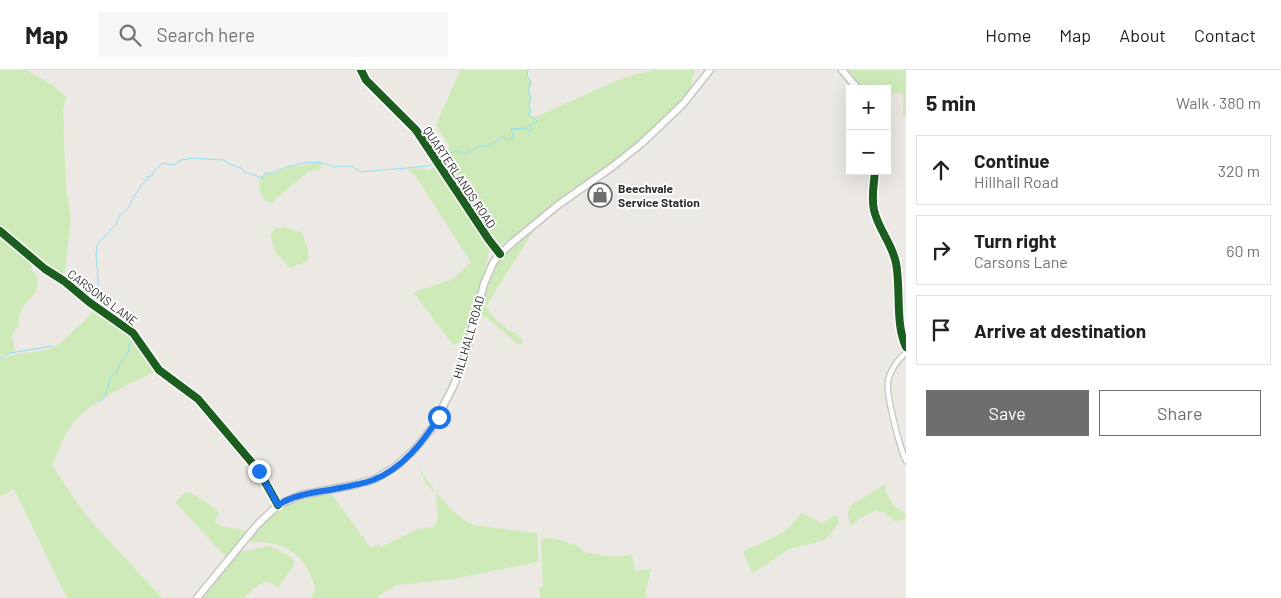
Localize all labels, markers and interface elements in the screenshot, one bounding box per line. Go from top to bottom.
search box [98,12,448,57]
text: Map [25,20,68,49]
icon: search [116,21,144,49]
text: Search here [156,23,255,46]
text: Home [985,24,1031,46]
text: Map [1059,24,1091,46]
text: About [1119,24,1166,46]
text: Contact [1194,24,1256,46]
map controls [846,85,891,175]
button: + [846,85,891,130]
text: 5 min [926,90,976,115]
text: Walk · 380 m [1176,93,1261,112]
street label: QUARTERLANDS ROAD [421,124,499,230]
button: − [846,130,891,175]
text: Continue [974,149,1050,172]
icon: ahead [927,156,955,184]
text: 320 m [1218,161,1260,180]
text: Hillhall Road [974,172,1059,191]
place label: Beechvale Service Station [618,181,700,209]
shop icon: Beechvale Service Station [587,182,613,208]
text: Turn right [974,229,1056,252]
icon: right [927,236,955,264]
text: 60 m [1226,241,1260,260]
text: Carsons Lane [974,252,1068,271]
street label: CARSONS LANE [65,266,141,328]
street label: HILLHALL ROAD [450,294,486,380]
icon: arrive [927,316,955,344]
text: Arrive at destination [974,319,1146,342]
button: Save [926,390,1089,436]
button: Share [1099,390,1261,436]
route start [428,406,451,429]
route end [248,460,271,483]

